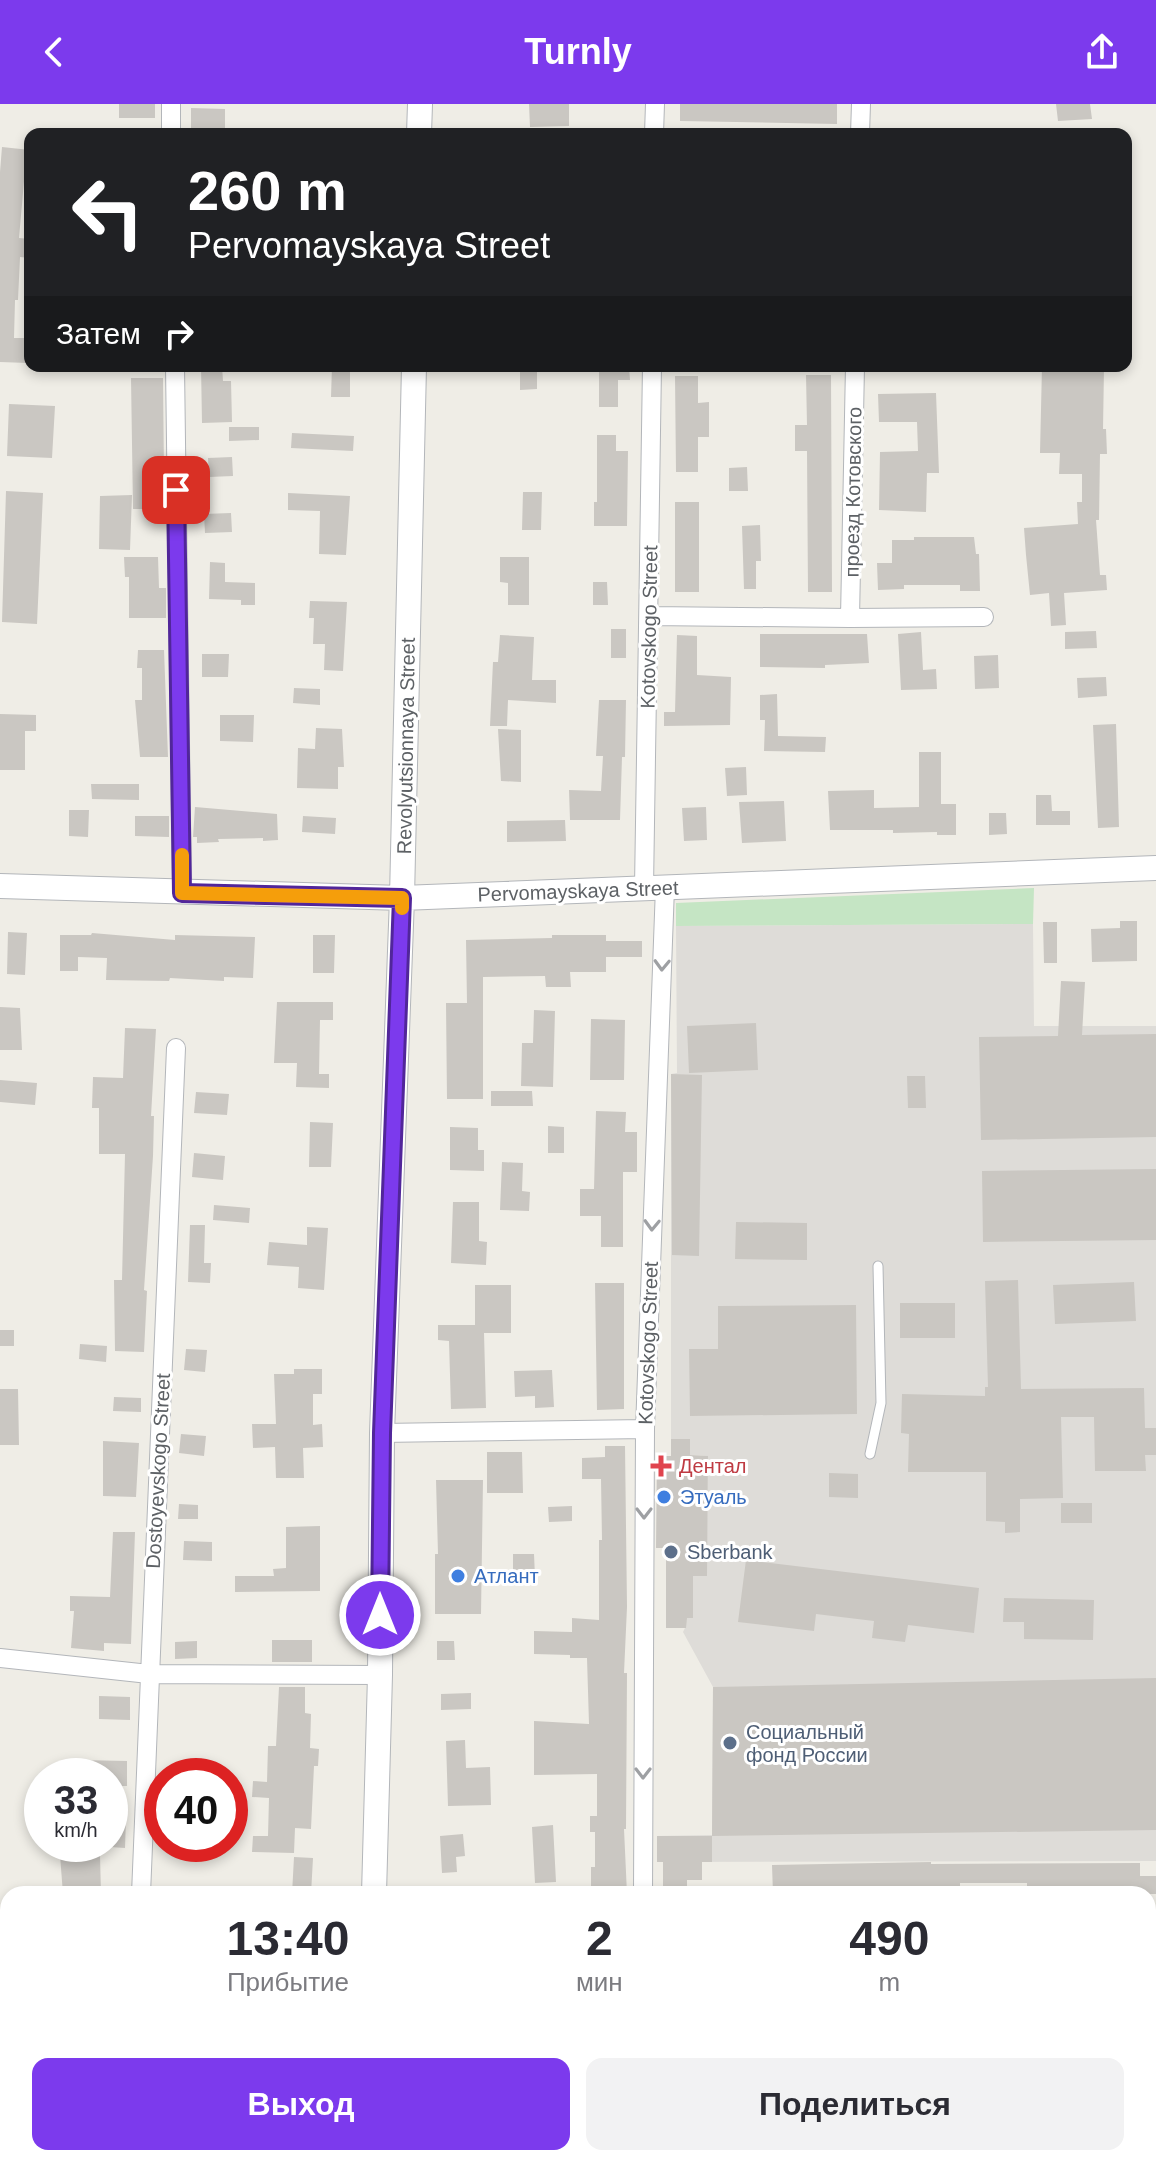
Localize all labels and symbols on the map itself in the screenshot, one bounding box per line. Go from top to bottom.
street label: проезд Котовского [841,407,865,577]
pin [142,456,210,524]
street label: Kotovskogo Street [637,545,661,709]
street label: Revolyutsionnaya Street [393,637,419,855]
street label: Pervomayskaya Street [477,876,679,906]
one-way arrow [653,959,670,972]
one-way arrow [644,1219,661,1232]
street label: Kotovskogo Street [634,1261,662,1425]
street label: Dostoyevskogo Street [142,1372,174,1569]
marker: Дентал [650,1455,672,1477]
place label: Дентал [679,1455,746,1477]
place label: Этуаль [680,1486,747,1508]
marker: Этуаль [655,1488,673,1506]
one-way arrow [635,1507,653,1520]
place label: Sberbank [687,1541,774,1563]
marker: Sberbank [662,1543,680,1561]
place label: Атлант [474,1565,539,1587]
marker: Атлант [449,1567,467,1585]
position arrow [338,1573,422,1657]
place label: Социальный фонд России [746,1721,868,1766]
marker: Социальный фонд России [721,1734,739,1752]
speed limit sign: 40 [144,1758,248,1862]
one-way arrow [634,1767,652,1780]

